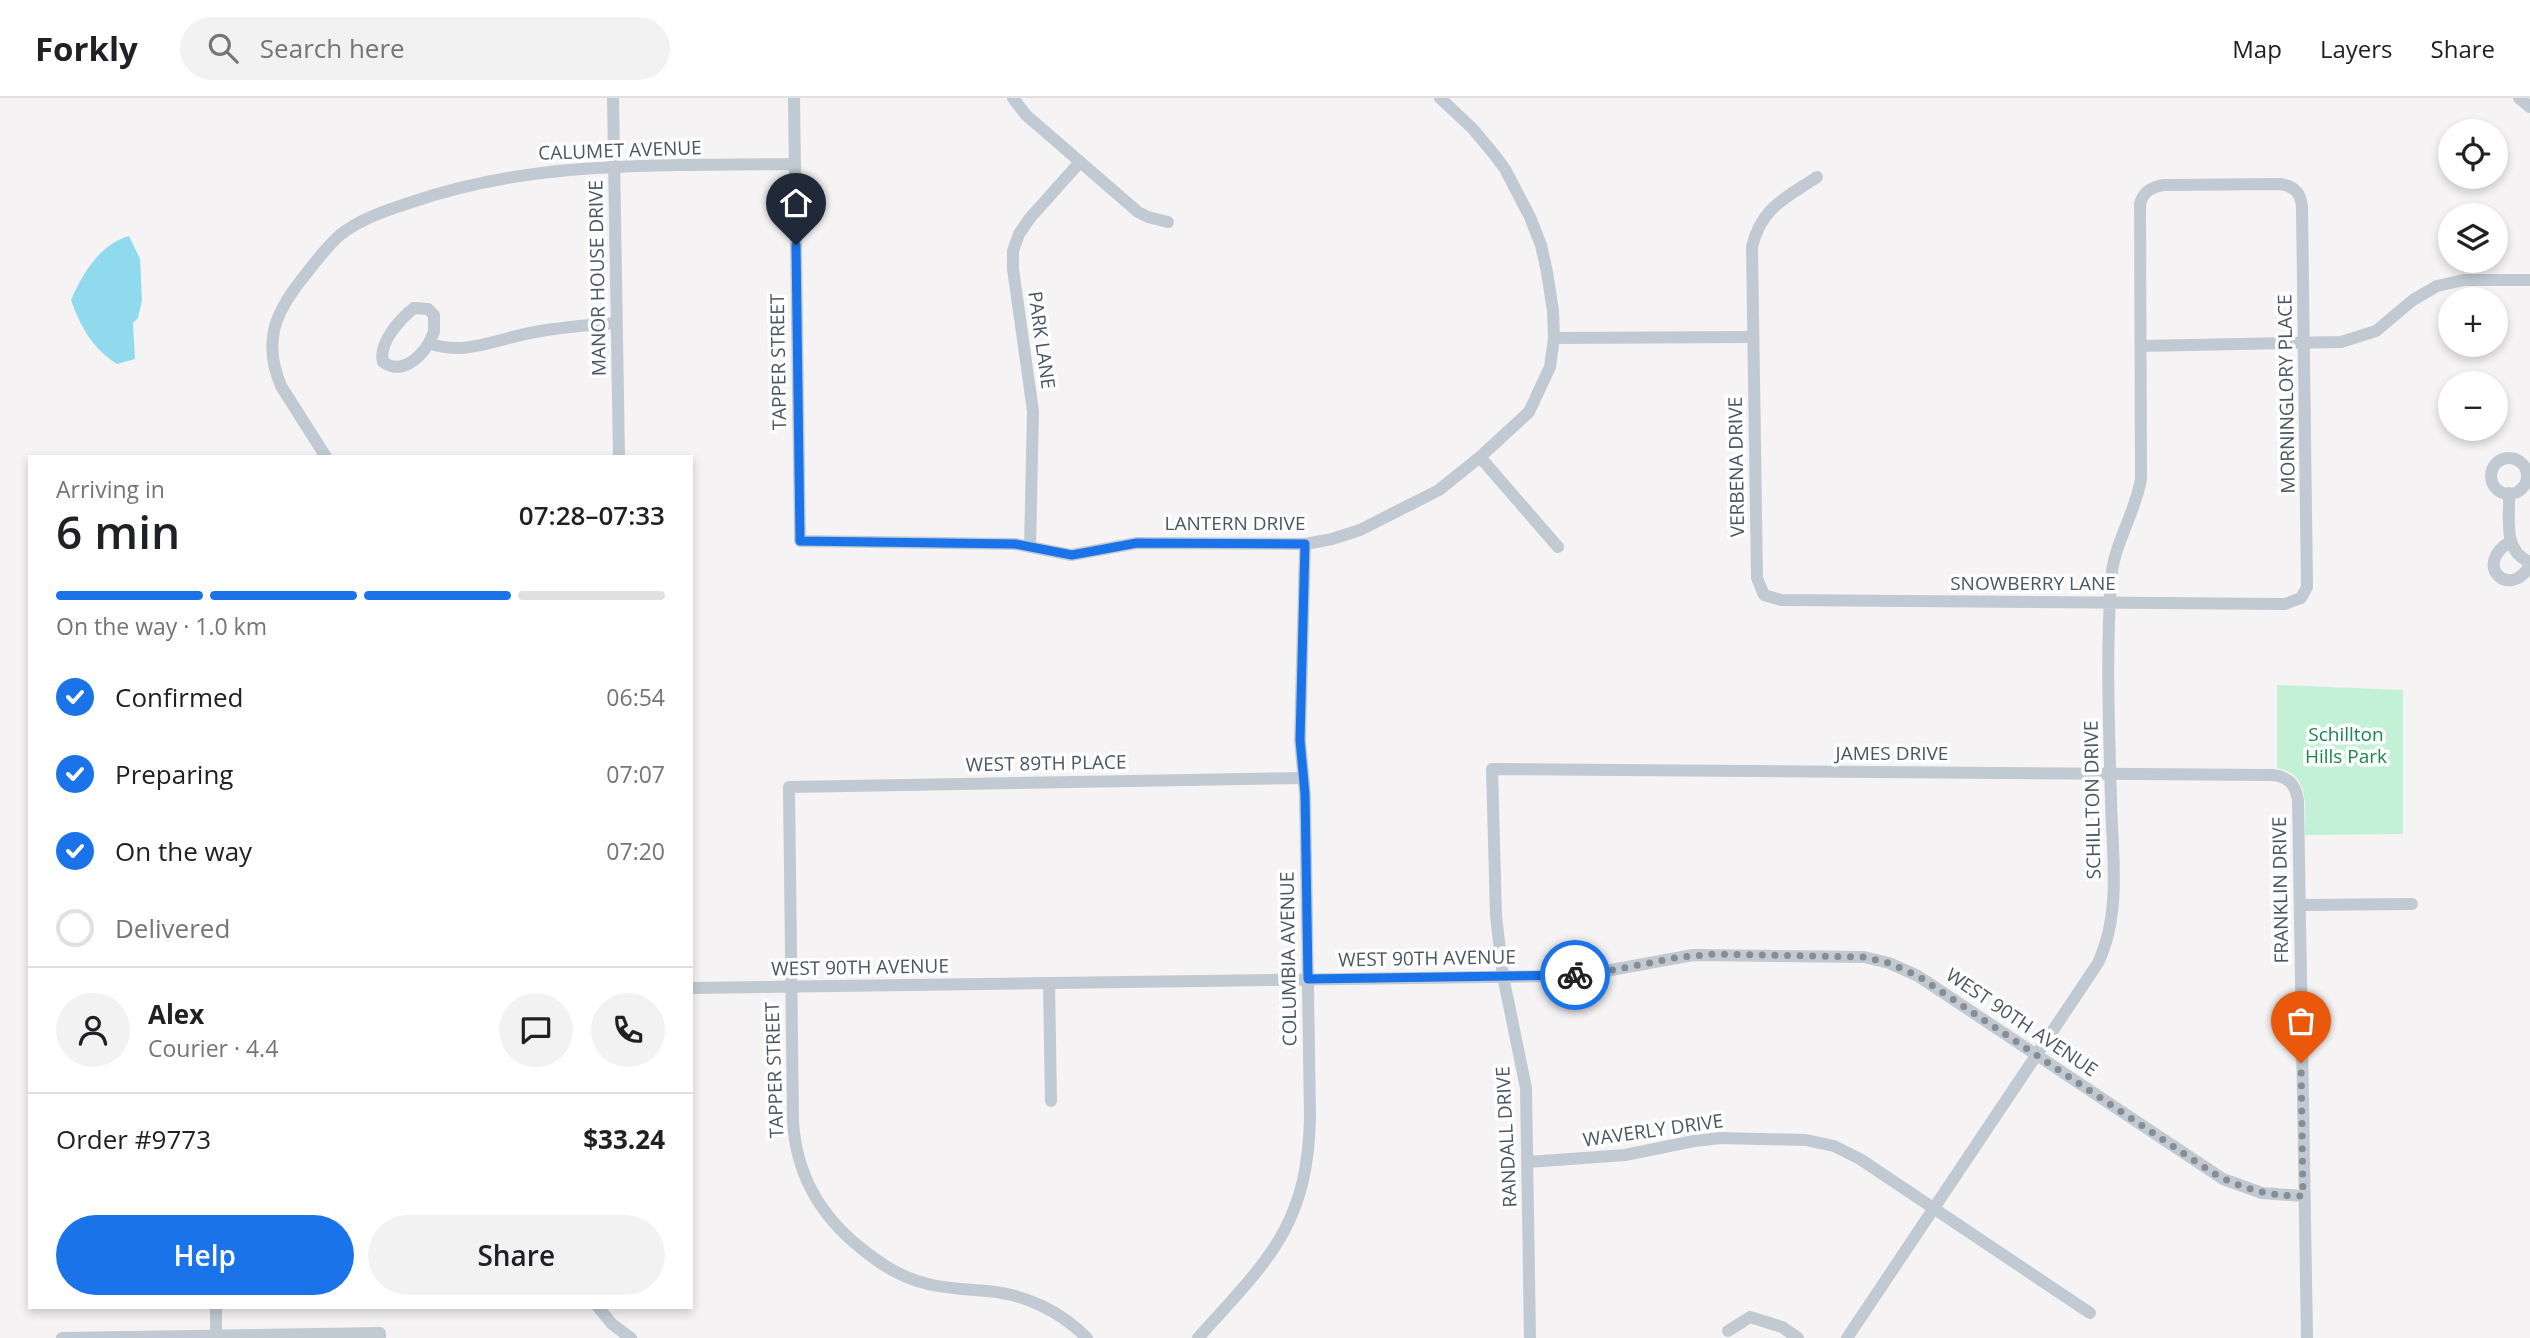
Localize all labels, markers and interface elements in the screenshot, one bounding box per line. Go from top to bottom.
search box [180,17,670,80]
text: Forkly [35,26,138,71]
icon: search [204,29,242,67]
text: Search here [260,30,405,66]
text: Map [2232,32,2282,65]
text: Layers [2320,32,2393,65]
text: Share [2431,32,2495,65]
map controls [2438,119,2508,441]
button: locate [2438,119,2508,189]
street label: CALUMET AVENUE [538,134,702,166]
pin [766,173,826,245]
street label: MANOR HOUSE DRIVE [582,180,612,376]
icon: home [777,184,815,222]
button: layers [2438,203,2508,273]
button: + [2438,287,2508,357]
street label: PARK LANE [1022,289,1062,391]
street label: TAPPER STREET [764,293,792,431]
street label: MORNINGLORY PLACE [2271,294,2301,494]
button: − [2438,371,2508,441]
street label: VERBENA DRIVE [1722,397,1750,537]
text: Arriving in [56,473,165,505]
text: 07:28–07:33 [519,497,665,533]
text: 6 min [56,500,180,562]
street label: LANTERN DRIVE [1165,510,1305,536]
street label: SNOWBERRY LANE [1950,570,2116,596]
text: On the way · 1.0 km [56,610,267,642]
icon: check [56,678,94,716]
text: Confirmed [115,679,243,715]
text: 06:54 [606,681,665,713]
street label: SCHILLTON DRIVE [2078,720,2106,880]
park label: Schillton Hills Park [2305,721,2387,769]
street label: JAMES DRIVE [1834,740,1948,766]
street label: WEST 89TH PLACE [965,749,1127,777]
icon: check [56,755,94,793]
text: Preparing [115,756,233,792]
text: 07:07 [606,758,665,790]
street label: FRANKLIN DRIVE [2266,816,2294,964]
icon: check [56,832,94,870]
text: On the way [115,833,252,869]
text: 07:20 [606,835,665,867]
street label: COLUMBIA AVENUE [1273,871,1303,1047]
text: Delivered [115,910,230,946]
courier [1540,940,1610,1010]
street label: WEST 90TH AVENUE [1338,943,1516,973]
street label: WEST 90TH AVENUE [771,952,949,982]
icon: bike [1556,956,1594,994]
street label: WEST 90TH AVENUE [1941,962,2103,1082]
pin [2271,991,2331,1063]
button: person [56,993,130,1067]
button: chat [499,993,573,1067]
button: phone [591,993,665,1067]
text: Alex [148,996,204,1032]
street label: TAPPER STREET [759,1001,789,1139]
icon: bag [2282,1002,2320,1040]
text: Courier · 4.4 [148,1032,278,1064]
street label: RANDALL DRIVE [1489,1066,1523,1208]
street label: WAVERLY DRIVE [1581,1107,1725,1153]
text: Order #9773 [56,1121,211,1157]
text: $33.24 [583,1121,665,1157]
button: Help [56,1215,354,1295]
button: Share [368,1215,665,1295]

